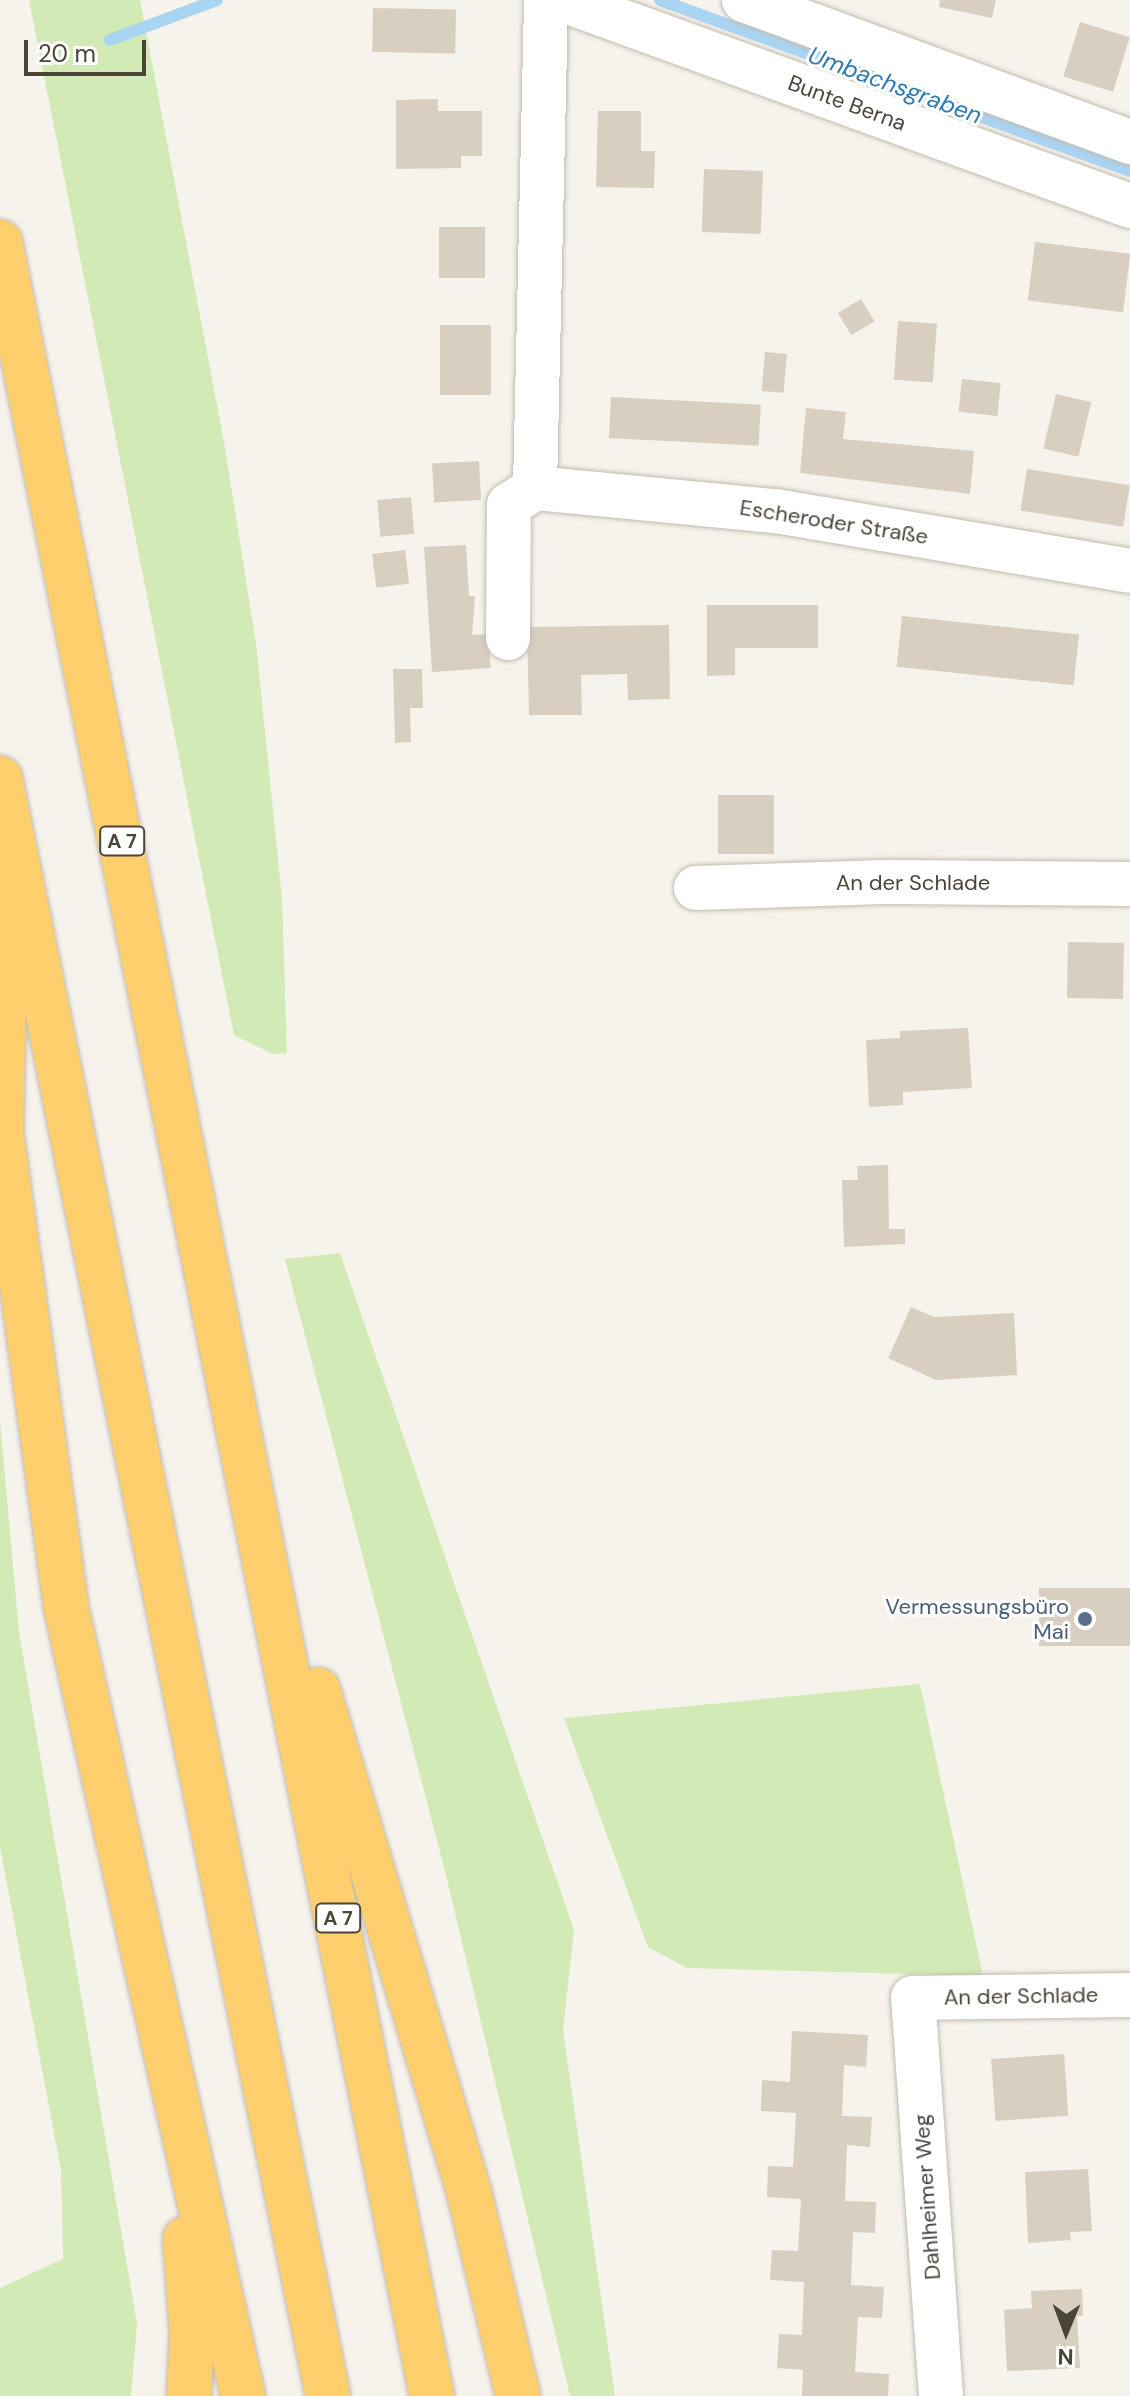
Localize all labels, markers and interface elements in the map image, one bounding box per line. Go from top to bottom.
scale bar [28,24,150,74]
text: 20 m [38,38,96,69]
water label: Umbachsgraben [804,40,986,130]
street label: Bunte Berna [784,69,910,137]
street label: Escheroder Straße [738,494,930,550]
road number: A 7 [98,825,146,857]
street label: An der Schlade [836,870,990,896]
place label: Vermessungsbüro Mai [885,1593,1069,1644]
marker: Vermessungsbüro Mai [1076,1610,1094,1628]
road number: A 7 [314,1902,362,1934]
street label: An der Schlade [944,1981,1098,2011]
street label: Dahlheimer Weg [908,2113,946,2281]
north arrow [1026,2292,1106,2372]
text: N [1057,2342,1074,2371]

